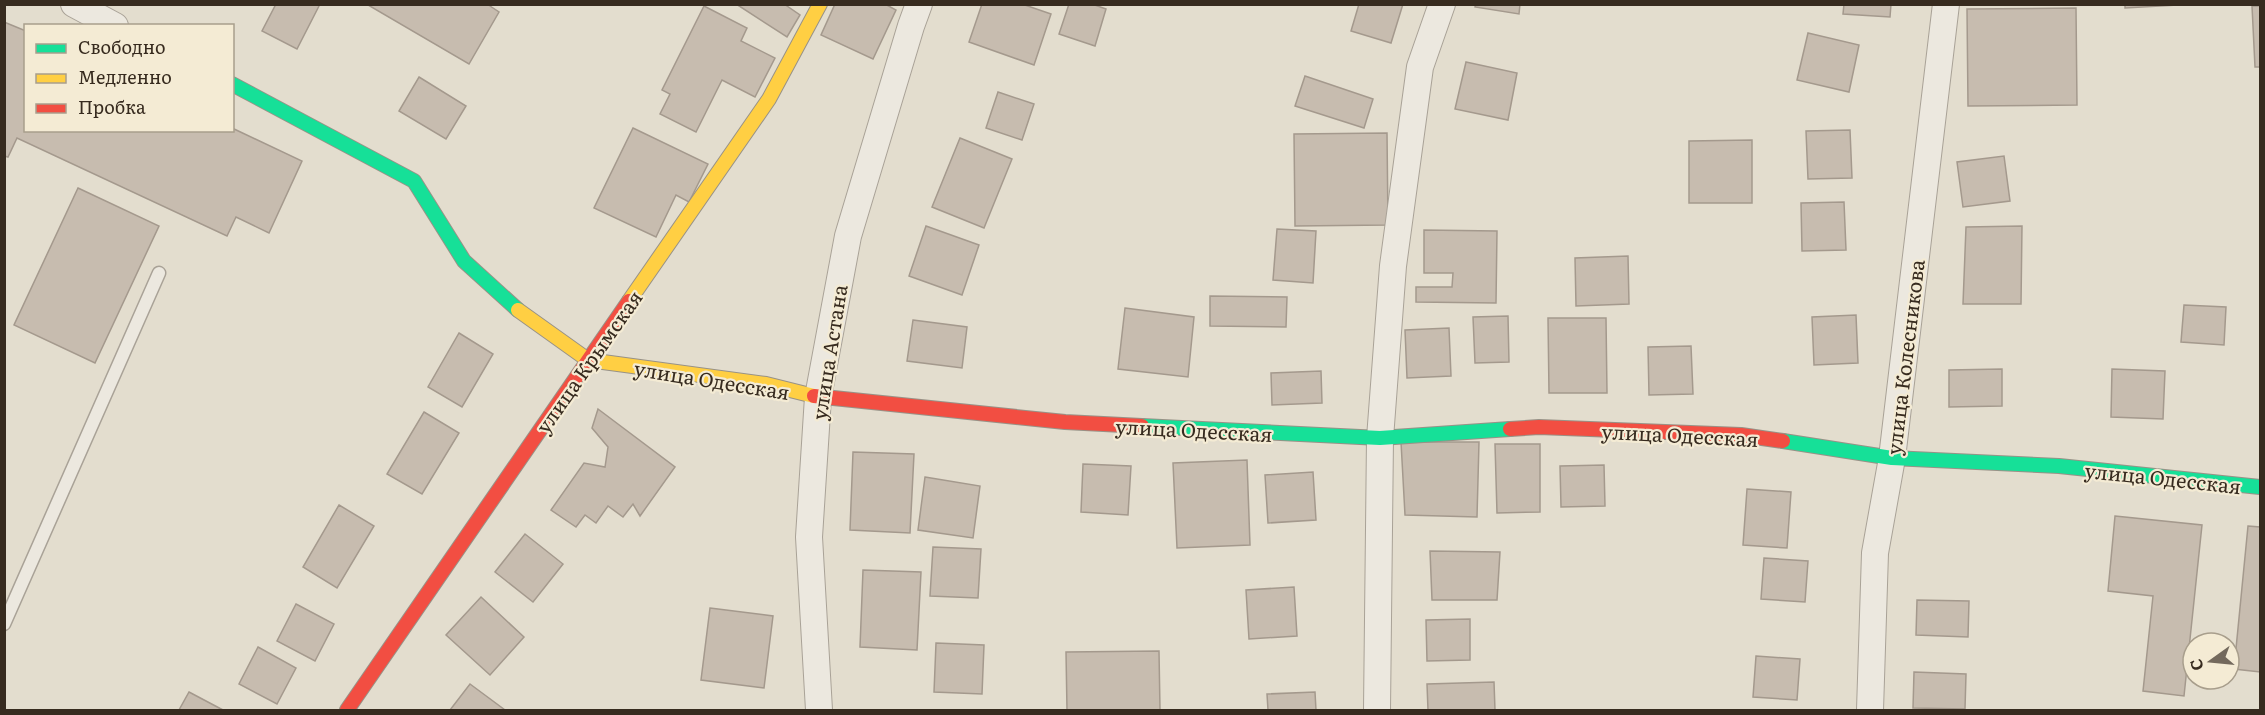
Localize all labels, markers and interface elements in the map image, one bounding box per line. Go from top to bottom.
legend [24,24,234,132]
text: Свободно [78,33,166,60]
text: Медленно [78,63,172,90]
text: Пробка [78,93,146,120]
street label: улица Колесникова [1877,257,1931,456]
street label: улица Астана [802,282,854,422]
street label: улица Крымская [527,283,649,439]
street label: улица Одесская [632,352,792,406]
street label: улица Одесская [1115,410,1273,448]
street label: улица Одесская [1601,415,1759,453]
street label: улица Одесская [2083,454,2243,500]
north arrow [2181,631,2241,691]
text: С [2182,657,2209,674]

